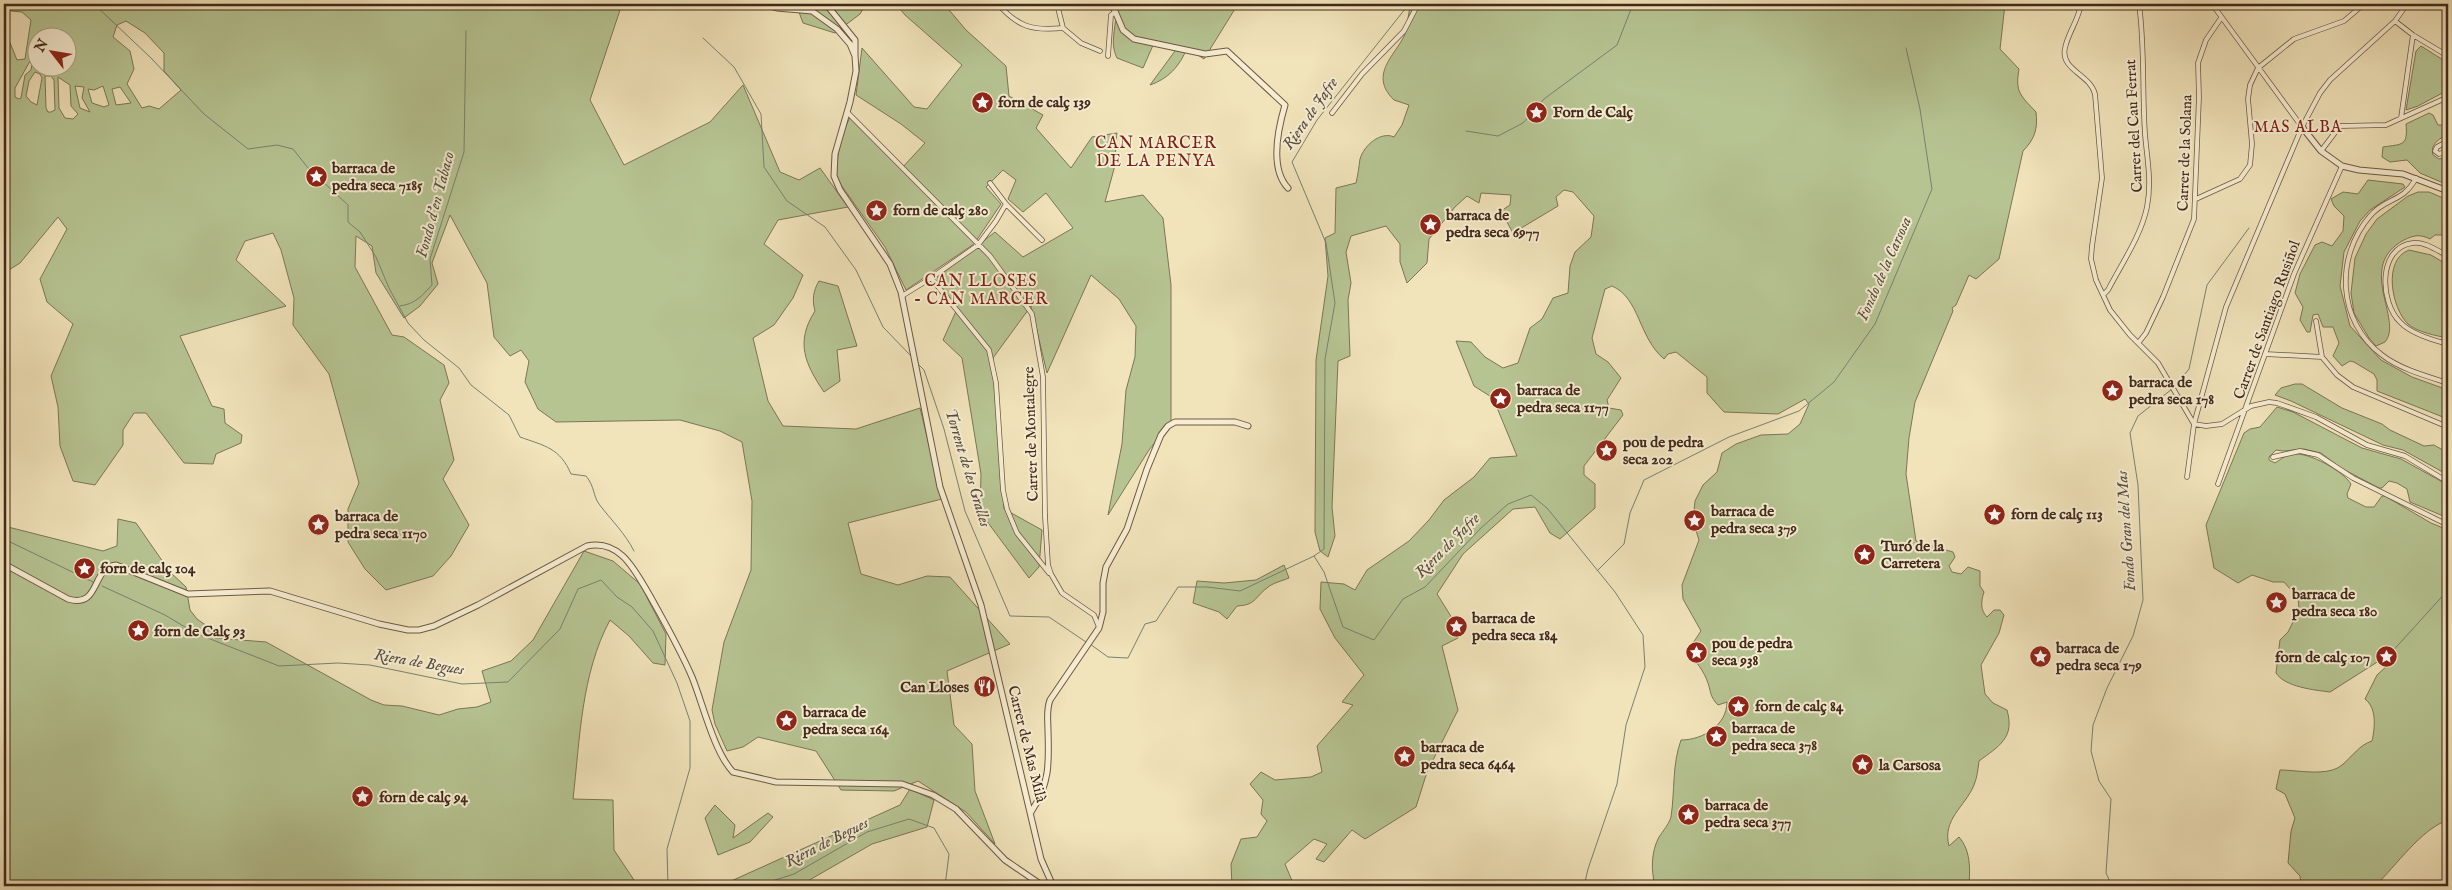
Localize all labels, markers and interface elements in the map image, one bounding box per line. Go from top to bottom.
north arrow [28,28,78,78]
text: N [30,36,53,57]
street label: Carrer del Cau Ferrat [2121,59,2147,193]
water label: Riera de Jafre [1279,73,1344,154]
place icon: forn de calç 139 [970,90,994,114]
place label: forn de calç 139 [998,93,1091,112]
street label: Carrer de la Solana [2173,94,2197,212]
place icon: Forn de Calç [1525,100,1549,124]
place label: Forn de Calç [1553,103,1634,122]
district label: MAS ALBA [2253,118,2343,138]
district label: CAN MARCER DE LA PENYA [1095,134,1217,172]
water label: Fondo d'en Tabaco [412,150,460,260]
place label: barraca de pedra seca 7185 [331,159,423,195]
place icon: barraca de pedra seca 7185 [304,165,328,189]
place icon: forn de calç 280 [865,198,889,222]
place label: forn de calç 280 [893,201,988,220]
place label: barraca de pedra seca 6977 [1445,206,1540,242]
place icon: barraca de pedra seca 6977 [1418,212,1442,236]
water label: Fondo de la Carsosa [1853,214,1917,324]
street label: Carrer de Santiago Rusiñol [2229,237,2305,402]
district label: CAN LLOSES - CAN MARCER [914,272,1048,310]
street label: Carrer de Montalegre [1019,366,1043,502]
place label: barraca de pedra seca 178 [2128,373,2214,409]
place icon: barraca de pedra seca 178 [2101,379,2125,403]
place label: barraca de pedra seca 1177 [1516,381,1609,417]
place icon: barraca de pedra seca 1177 [1489,387,1513,411]
water label: Torrent de les Gralles [939,406,995,530]
place label: pou de pedra seca 202 [1622,433,1704,469]
place icon: pou de pedra seca 202 [1595,439,1619,463]
water label: Fondo Gran del Mas [2113,470,2141,592]
place label: barraca de pedra seca 379 [1710,502,1797,538]
place icon: forn de calç 113 [1983,502,2007,526]
place label: forn de calç 113 [2011,505,2103,524]
place label: barraca de pedra seca 1170 [334,507,427,543]
place icon: barraca de pedra seca 379 [1683,508,1707,532]
water label: Riera de Jafre [1411,509,1485,583]
place icon: barraca de pedra seca 1170 [307,513,331,537]
place label: Turó de la Carretera [1880,537,1945,573]
place icon: Turó de la Carretera [1853,543,1877,567]
place icon: forn de calç 104 [72,556,96,580]
place label: forn de calç 104 [100,559,196,578]
place label: barraca de pedra seca 180 [2291,585,2377,621]
place icon: barraca de pedra seca 180 [2264,591,2288,615]
place label: barraca de pedra seca 184 [1471,609,1558,645]
place icon: barraca de pedra seca 184 [1444,615,1468,639]
place icon: forn de Calç 93 [126,619,150,643]
place label: forn de Calç 93 [154,622,245,641]
place label: pou de pedra seca 938 [1711,634,1793,670]
place label: barraca de pedra seca 179 [2055,639,2142,675]
place icon: pou de pedra seca 938 [1684,640,1708,664]
water label: Riera de Begues [372,645,466,681]
place icon: barraca de pedra seca 179 [2028,645,2052,669]
place icon: forn de calç 107 [2374,645,2398,669]
place label: forn de calç 107 [2275,648,2370,667]
restaurant icon: Can Lloses [973,675,997,699]
place label: Can Lloses [900,678,970,697]
street label: Carrer de Mas Milà [1003,684,1051,805]
place icon: forn de calç 84 [1727,694,1751,718]
place label: forn de calç 84 [1755,697,1844,716]
place label: barraca de pedra seca 164 [802,703,890,739]
place icon: barraca de pedra seca 164 [775,709,799,733]
place label: barraca de pedra seca 378 [1731,719,1817,755]
place icon: barraca de pedra seca 378 [1704,725,1728,749]
place label: barraca de pedra seca 6464 [1420,738,1516,774]
place icon: barraca de pedra seca 6464 [1393,744,1417,768]
place icon: la Carsosa [1851,753,1875,777]
place label: la Carsosa [1878,756,1941,775]
place icon: forn de calç 94 [351,785,375,809]
place label: forn de calç 94 [379,788,468,807]
place label: barraca de pedra seca 377 [1704,796,1791,832]
place icon: barraca de pedra seca 377 [1677,802,1701,826]
water label: Riera de Begues [782,813,872,873]

